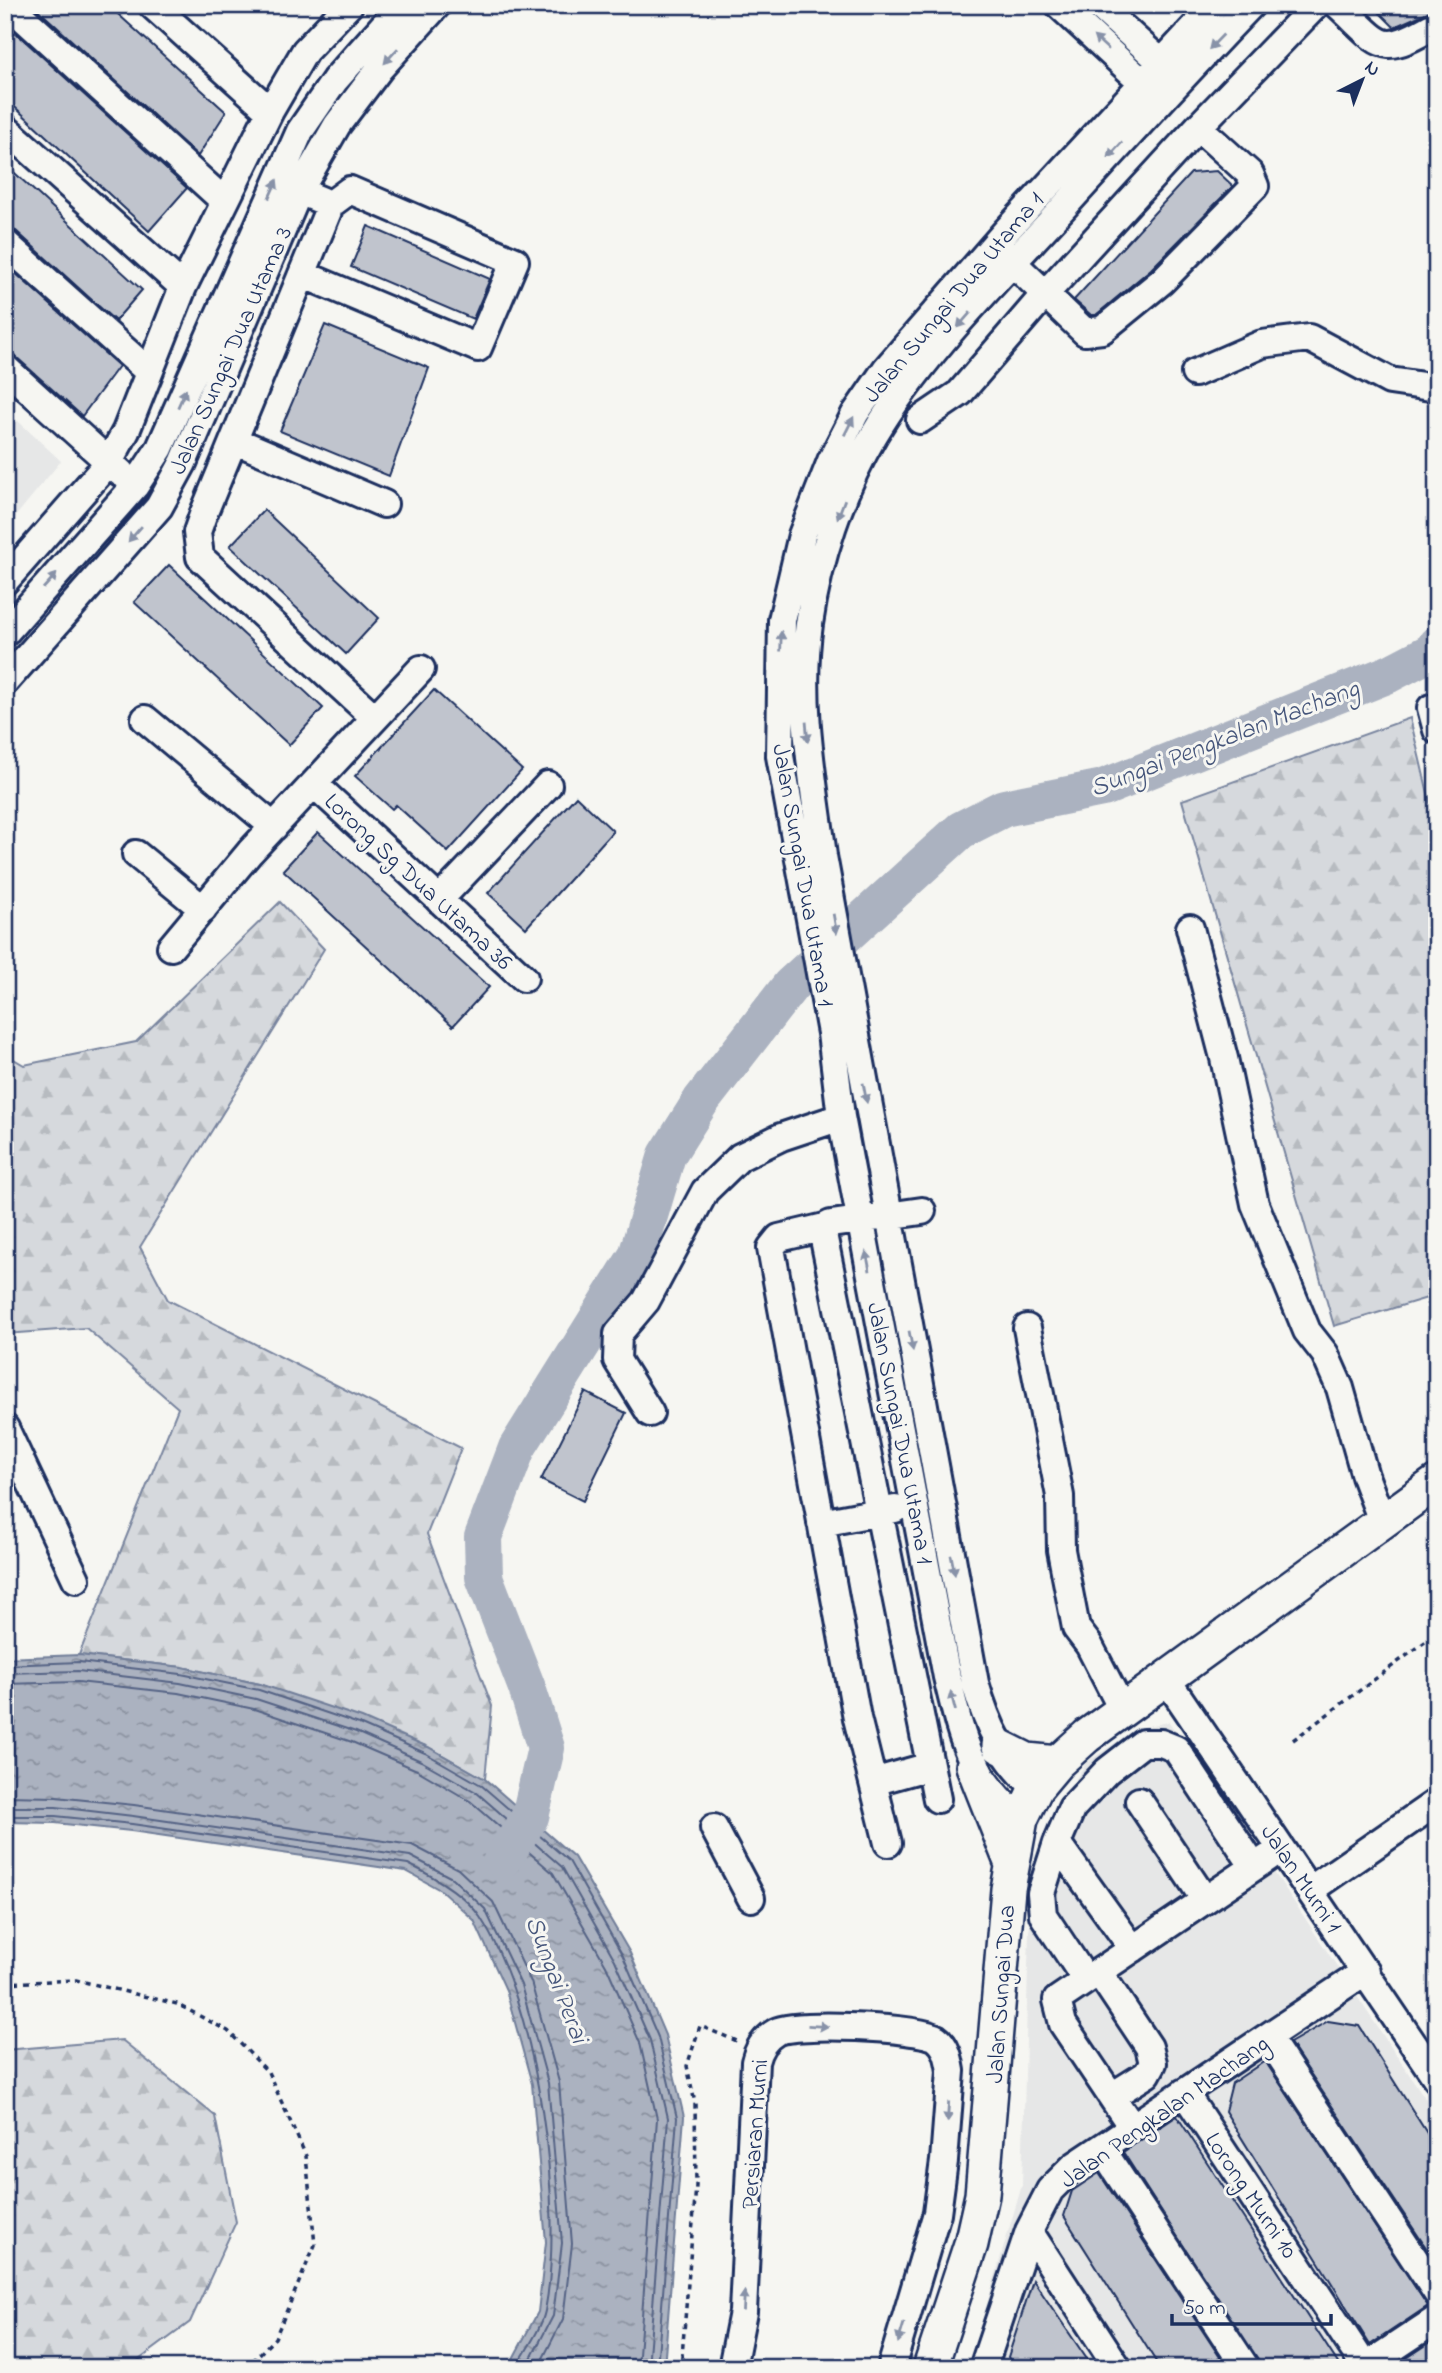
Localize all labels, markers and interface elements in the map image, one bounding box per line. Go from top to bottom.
one-way arrow [1208,33,1224,50]
one-way arrow [1093,36,1110,52]
north arrow [1326,46,1396,116]
one-way arrow [383,47,399,65]
text: N [1358,55,1386,84]
one-way arrow [1108,141,1124,158]
one-way arrow [268,179,279,200]
street label: Jalan Sungai Dua Utama 1 [856,185,1054,412]
street label: Jalan Sungai Dua Utama 3 [162,221,303,481]
one-way arrow [956,311,972,329]
one-way arrow [176,387,187,408]
one-way arrow [843,416,854,436]
one-way arrow [835,499,846,520]
one-way arrow [127,525,143,543]
one-way arrow [42,573,58,590]
one-way arrow [775,630,786,652]
water label: Sungai Pengkalan Machang [1085,670,1366,809]
one-way arrow [802,721,813,743]
street label: Jalan Sungai Dua Utama 1 [761,741,842,1010]
street label: Lorong Sg Dua Utama 36 [315,786,520,980]
one-way arrow [830,913,841,935]
one-way arrow [860,1082,871,1104]
one-way arrow [862,1250,873,1272]
street label: Jalan Sungai Dua Utama 1 [856,1300,941,1568]
one-way arrow [906,1330,917,1352]
one-way arrow [948,1554,959,1576]
one-way arrow [947,1690,958,1712]
street label: Jalan Murni 1 [1250,1818,1350,1941]
street label: Jalan Sungai Dua [979,1904,1026,2085]
water label: Sungai Perai [514,1911,598,2051]
one-way arrow [808,2020,830,2031]
street label: Jalan Pengkalan Machang [1054,2028,1277,2198]
street label: Persiaran Murni [734,2058,779,2210]
one-way arrow [942,2101,953,2123]
street label: Lorong Murni 10 [1195,2126,1305,2267]
scale bar [1172,2282,1332,2326]
one-way arrow [738,2289,749,2311]
text: 50 m [1183,2294,1226,2324]
one-way arrow [896,2323,906,2344]

